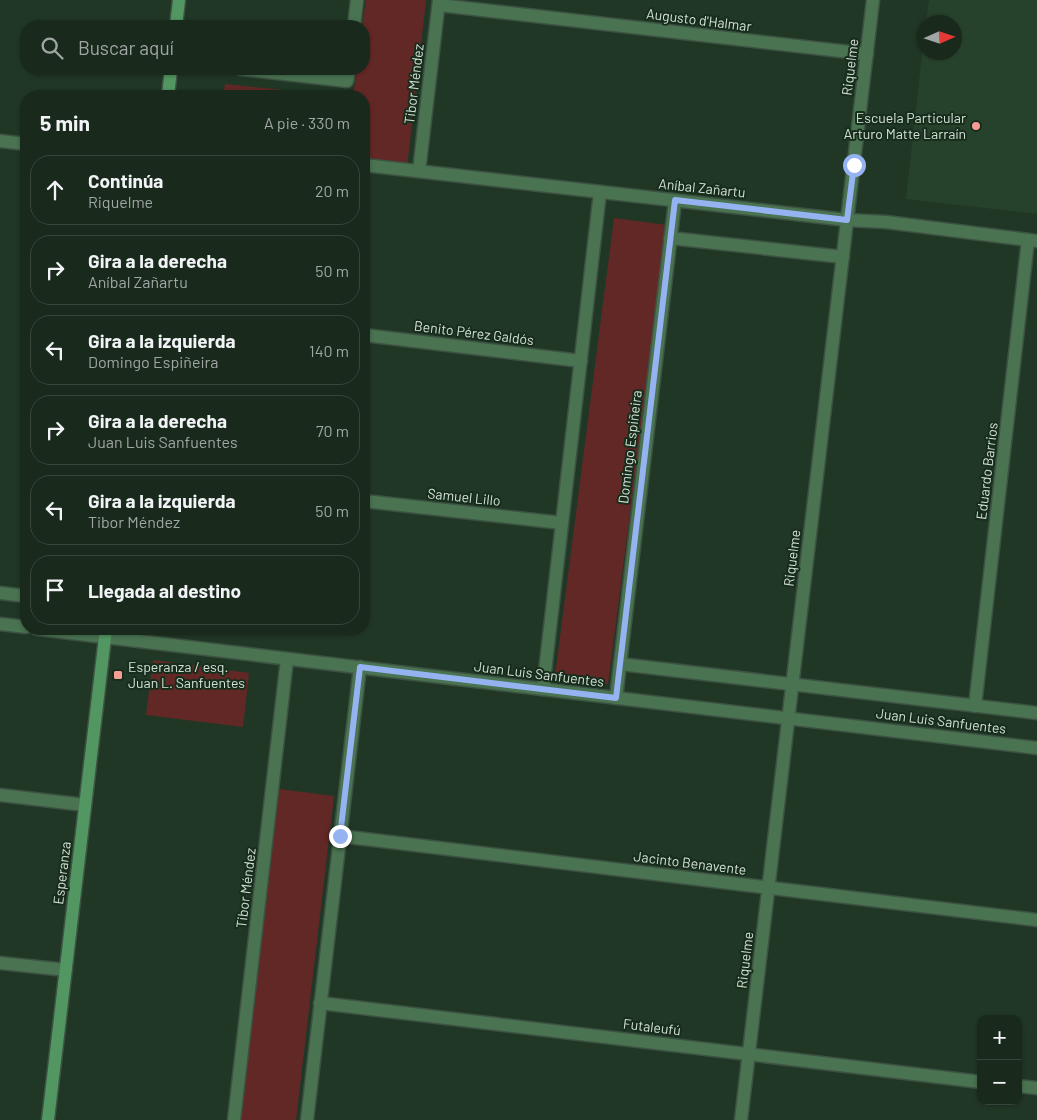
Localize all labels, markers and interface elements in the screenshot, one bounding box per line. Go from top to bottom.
street label: Augusto d'Halmar [645,5,753,34]
north arrow [917,15,962,60]
search box [20,20,370,75]
icon: search [38,34,66,62]
text: Buscar aquí [78,36,174,59]
street label: Riquelme [838,38,861,96]
street label: Tibor Méndez [400,43,427,125]
place label: Escuela Particular Arturo Matte Larraín [844,109,966,142]
text: 5 min [40,110,90,135]
text: A pie · 330 m [264,113,350,132]
marker: Escuela Particular Arturo Matte Larraín [970,120,982,132]
route start [843,154,866,177]
text: Continúa [88,169,163,192]
street label: Aníbal Zañartu [658,174,746,201]
icon: ahead [41,176,69,204]
text: 20 m [315,181,349,200]
text: Riquelme [88,192,153,211]
text: Gira a la derecha [88,249,227,272]
icon: right [41,256,69,284]
text: 50 m [315,261,349,280]
text: Aníbal Zañartu [88,272,188,291]
street label: Benito Pérez Galdós [413,317,535,348]
text: Gira a la izquierda [88,329,236,352]
icon: left [41,336,69,364]
text: 140 m [309,341,349,360]
text: Domingo Espiñeira [88,352,219,371]
street label: Domingo Espiñeira [614,389,645,505]
text: Gira a la derecha [88,409,227,432]
icon: right [41,416,69,444]
text: 70 m [316,421,349,440]
street label: Eduardo Barrios [972,421,1001,521]
text: Juan Luis Sanfuentes [88,432,238,451]
street label: Samuel Lillo [427,484,501,509]
text: Gira a la izquierda [88,489,236,512]
icon: left [41,496,69,524]
text: 50 m [315,501,349,520]
text: Tibor Méndez [88,512,180,531]
street label: Riquelme [780,529,803,587]
icon: arrive [41,576,69,604]
text: Llegada al destino [88,579,241,602]
street label: Juan Luis Sanfuentes [473,657,605,690]
place label: Esperanza / esq. Juan L. Sanfuentes [128,658,245,691]
marker: Esperanza / esq. Juan L. Sanfuentes [112,669,124,681]
street label: Juan Luis Sanfuentes [875,704,1007,737]
route end [329,825,352,848]
street label: Esperanza [49,840,74,905]
street label: Tibor Méndez [232,847,259,929]
street label: Jacinto Benavente [633,847,747,878]
street label: Riquelme [733,931,756,989]
street label: Futaleufú [622,1015,682,1038]
map controls [977,1015,1022,1105]
button: + [977,1015,1022,1060]
button: − [977,1060,1022,1105]

